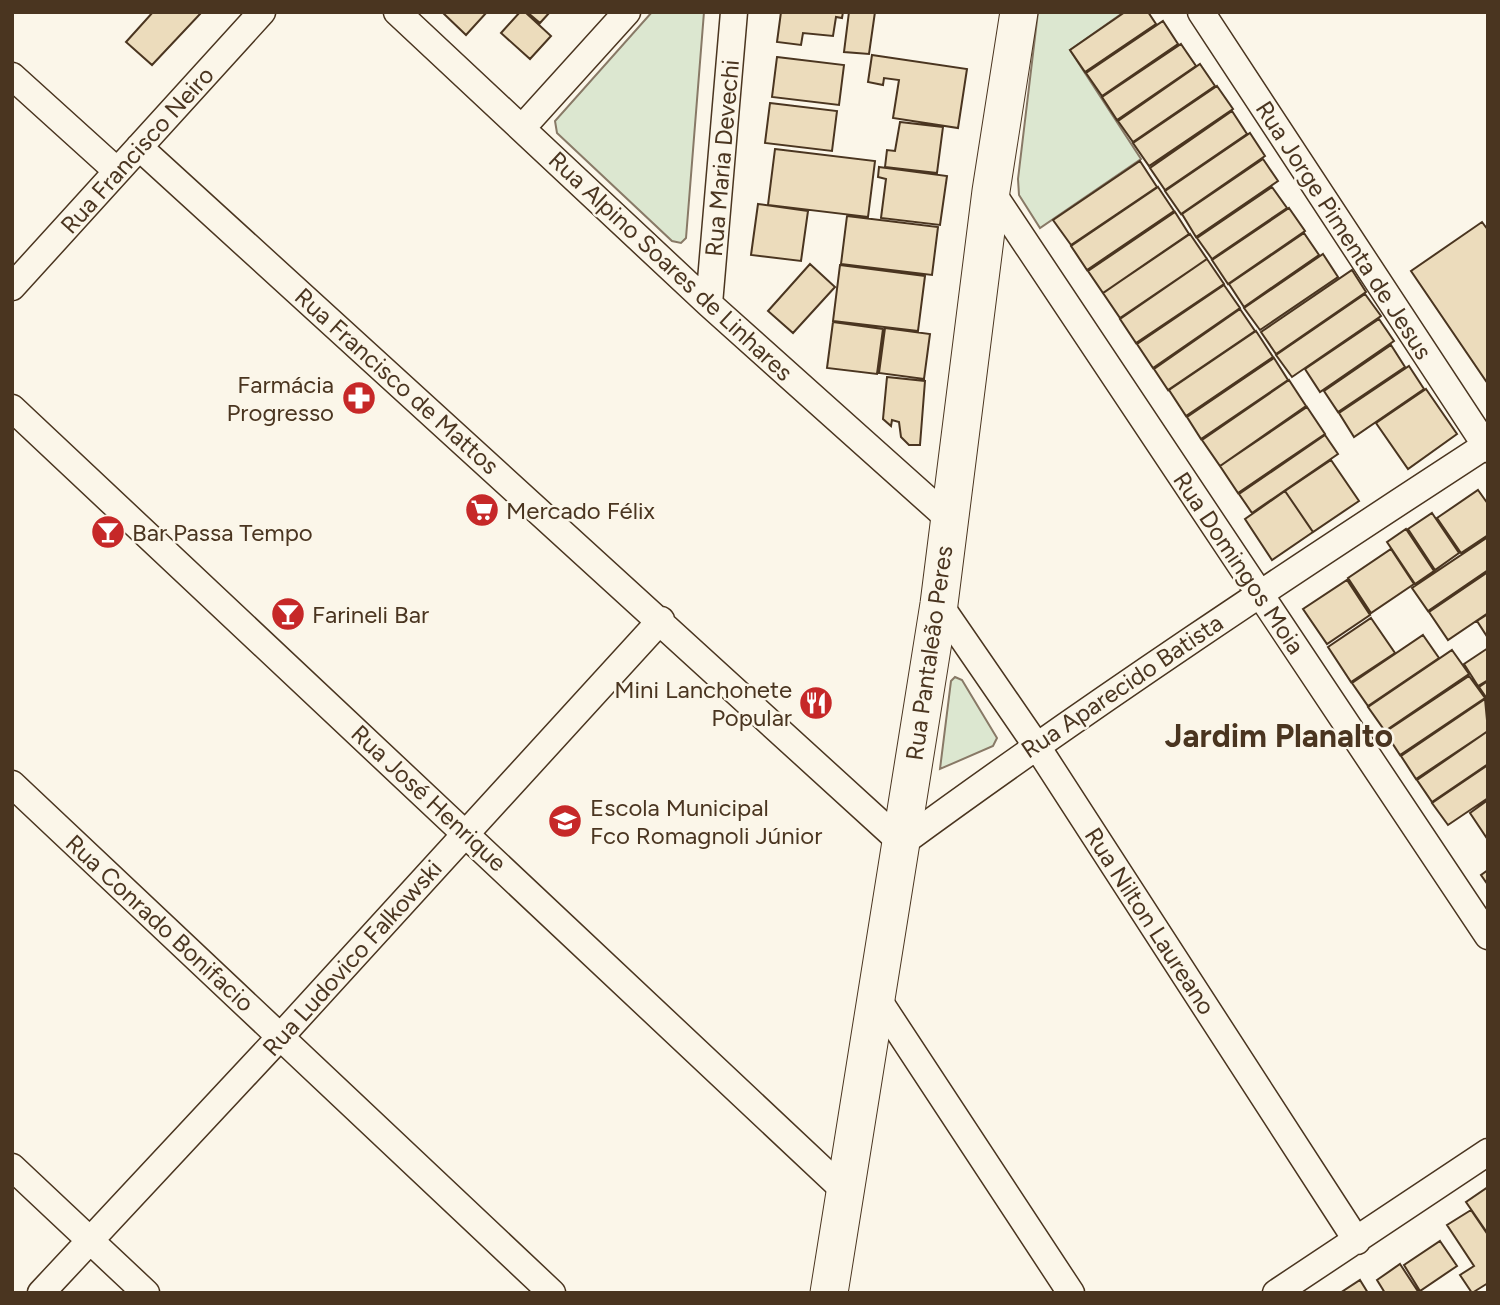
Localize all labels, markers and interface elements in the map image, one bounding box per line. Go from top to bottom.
street label: Rua Maria Devechi [699,58,745,258]
street label: Rua Francisco Neiro [54,60,220,240]
street label: Rua Jorge Pimenta de Jesus [1250,95,1438,365]
street label: Rua Alpino Soares de Linhares [543,145,799,387]
street label: Rua Francisco de Mattos [289,282,505,480]
place label: Farmácia Progresso [227,370,334,427]
pharmacy icon: Farmácia Progresso [340,379,378,417]
street label: Rua Domingos Moia [1167,466,1311,660]
supermarket icon: Mercado Félix [463,491,501,529]
place label: Mercado Félix [506,496,656,525]
bar icon: Bar Passa Tempo [89,513,127,551]
place label: Bar Passa Tempo [132,518,313,547]
street label: Rua Pantaleão Peres [900,544,958,762]
bar icon: Farineli Bar [269,595,307,633]
place label: Farineli Bar [312,600,429,629]
street label: Rua Aparecido Batista [1016,608,1228,764]
place label: Mini Lanchonete Popular [614,675,792,732]
restaurant icon: Mini Lanchonete Popular [797,684,835,722]
district label: Jardim Planalto [1165,717,1393,755]
street label: Rua José Henrique [345,719,513,877]
place label: Escola Municipal Fco Romagnoli Júnior [590,793,822,850]
school or university icon: Escola Municipal Fco Romagnoli Júnior [546,802,584,840]
street label: Rua Nilton Laureano [1079,822,1221,1020]
street label: Rua Conrado Bonifacio [60,828,260,1018]
street label: Rua Ludovico Falkowski [256,854,448,1062]

